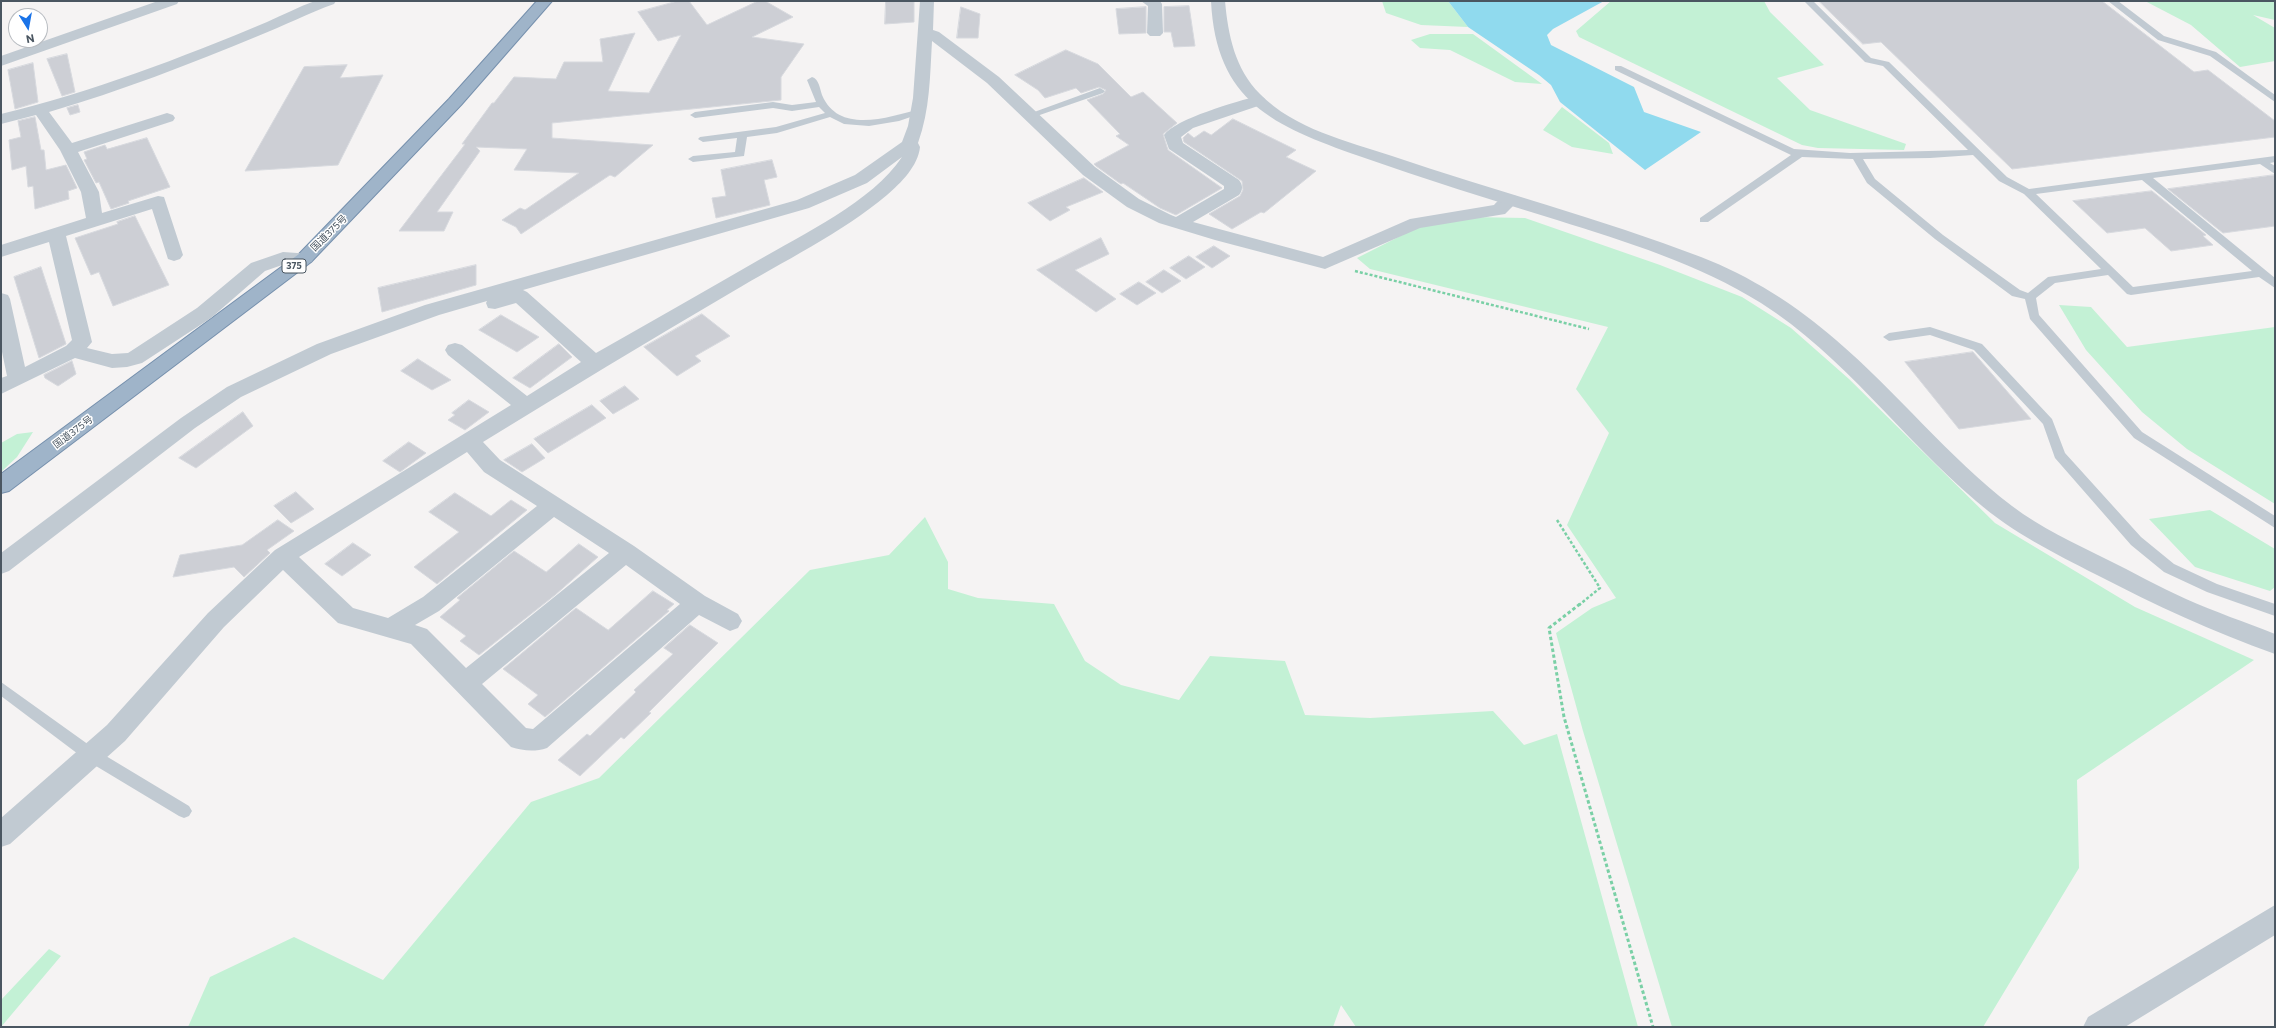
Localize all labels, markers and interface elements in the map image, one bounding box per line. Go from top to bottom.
north arrow [8,8,48,48]
text: N [25,32,35,46]
street label: 国道375号 [308,212,350,254]
road number: 375 [282,259,306,273]
street label: 国道375号 [51,413,95,451]

